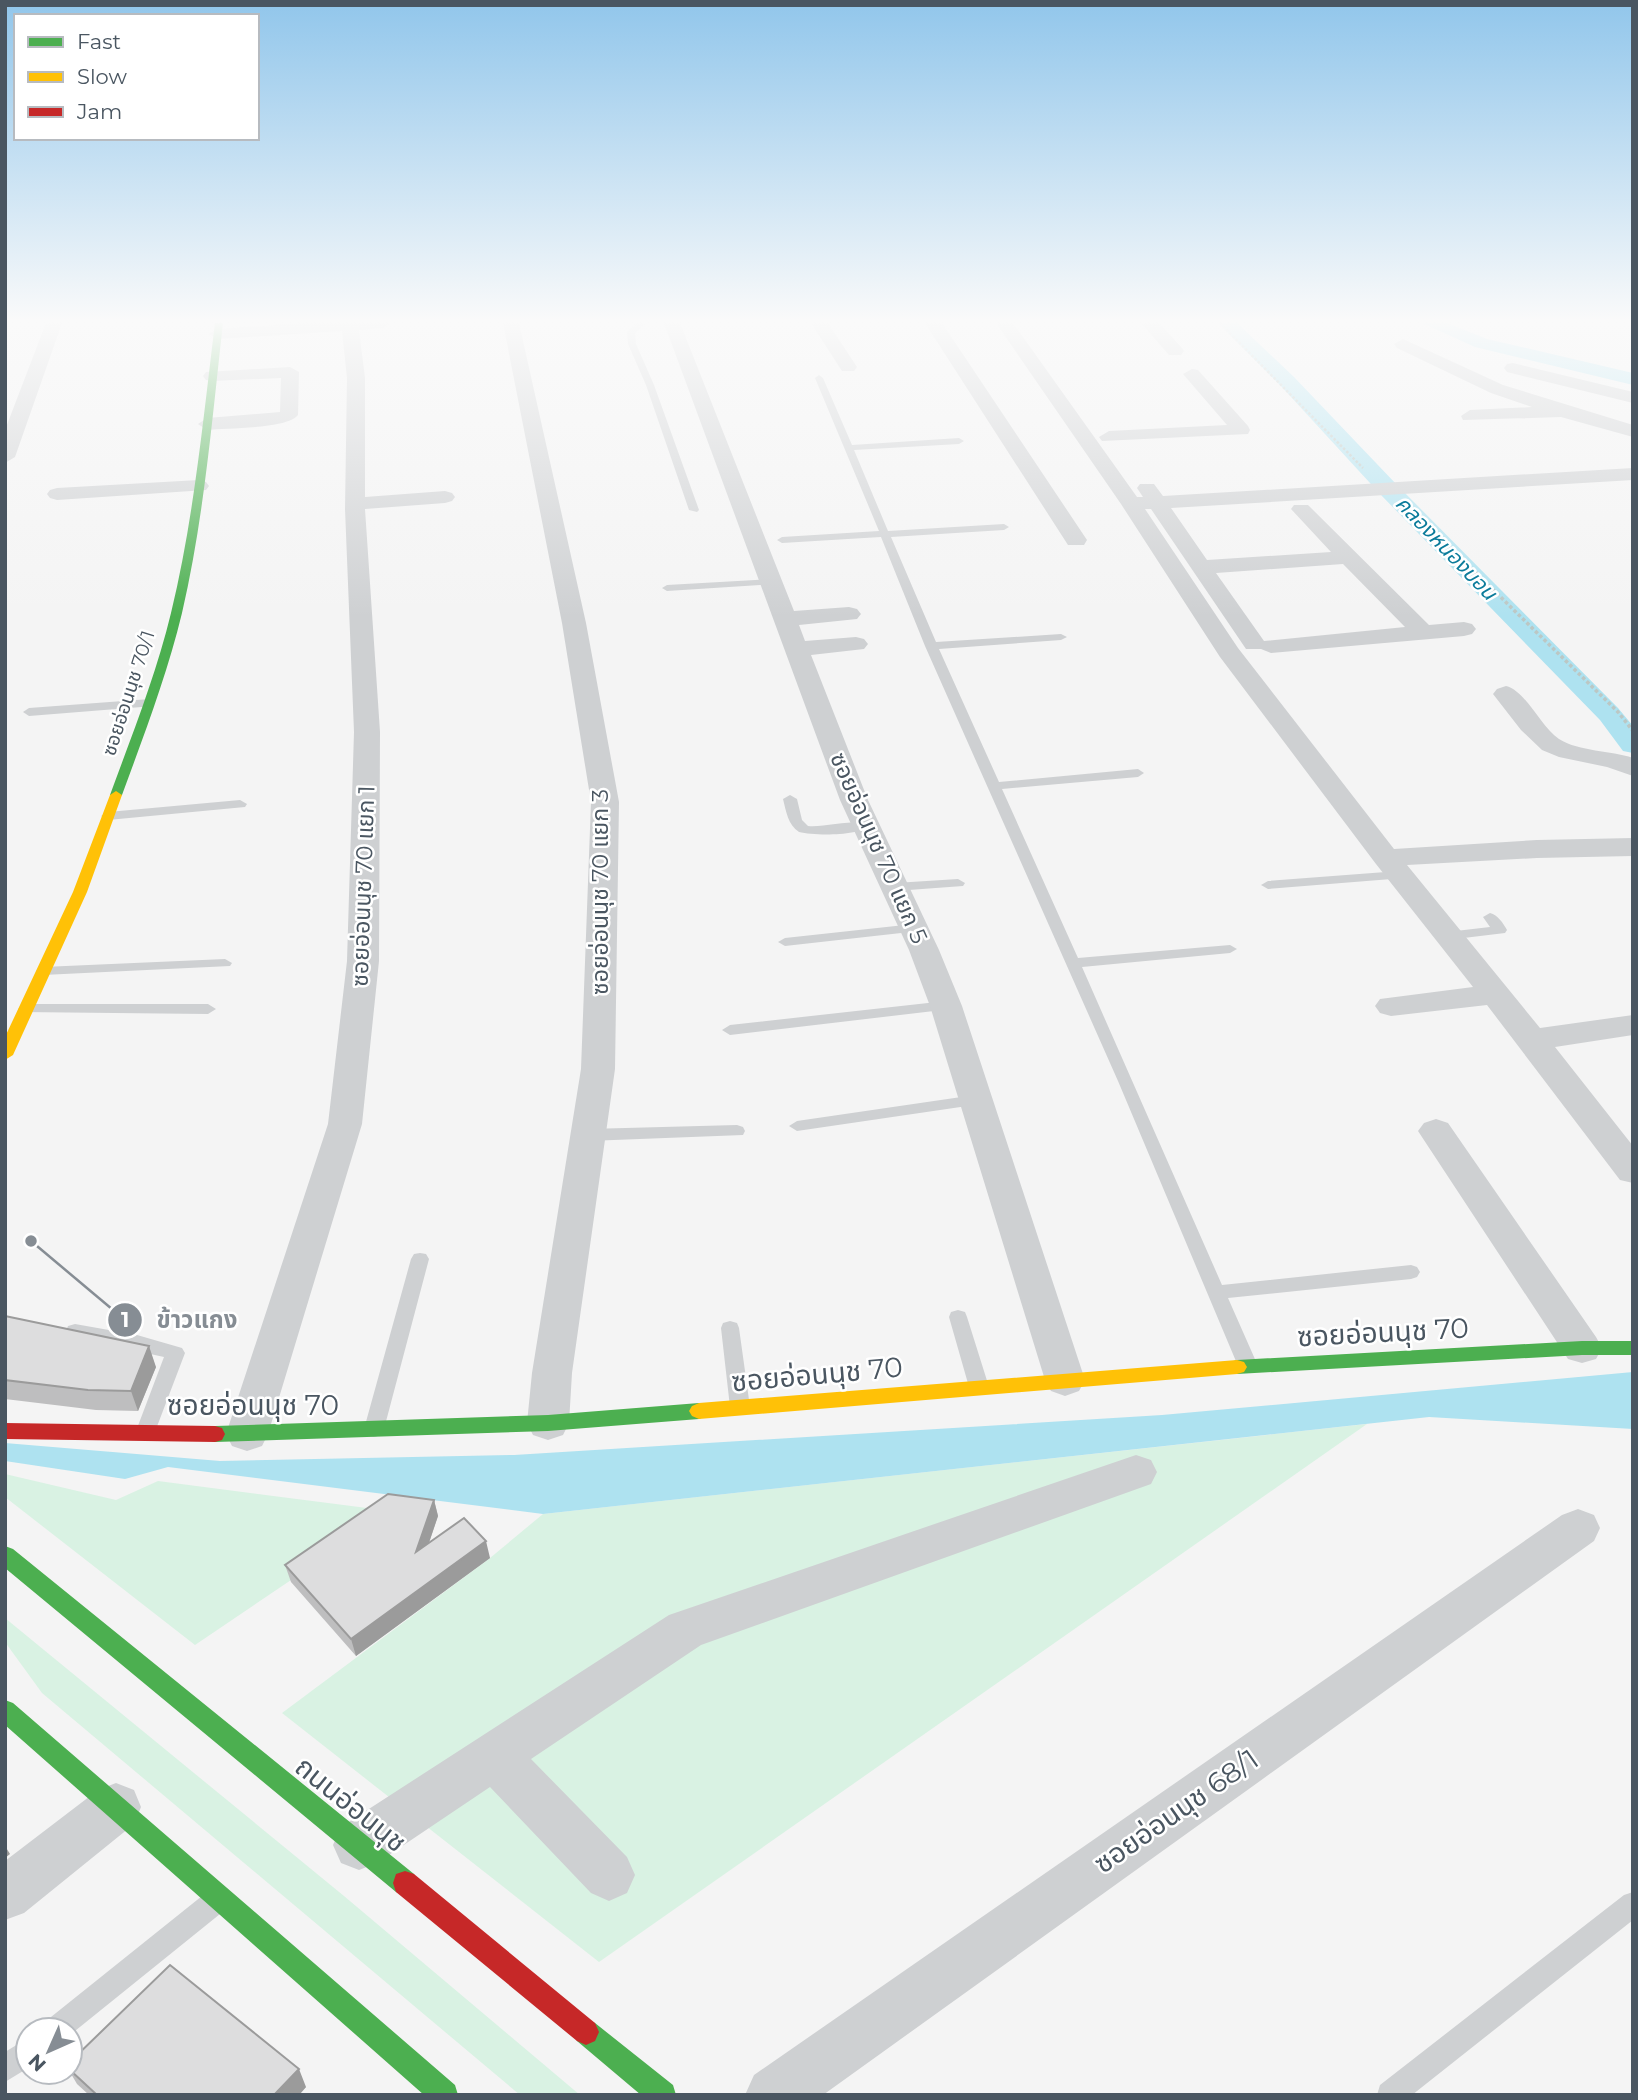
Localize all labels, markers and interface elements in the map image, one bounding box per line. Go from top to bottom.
legend [14,14,259,140]
text: Fast [77,29,121,54]
text: Slow [77,64,127,89]
text: Jam [76,99,122,124]
water label: คลองหนองบอน [1391,491,1503,605]
street label: ซอยอ่อนนุช 70/1 [97,628,160,759]
street label: ซอยอ่อนนุช 70 แยก 5 [824,748,934,948]
street label: ซอยอ่อนนุช 70 แยก 1 [345,785,381,987]
street label: ซอยอ่อนนุช 70 แยก 3 [586,789,614,995]
callout: ข้าวแกง [108,1297,252,1342]
text: ข้าวแกง [156,1305,238,1334]
text: 1 [121,1307,129,1332]
street label: ซอยอ่อนนุช 70 [1296,1311,1470,1353]
street label: ซอยอ่อนนุช 70 [730,1350,904,1398]
street label: ซอยอ่อนนุช 70 [167,1388,339,1422]
street label: ซอยอ่อนนุช 68/1 [1087,1742,1265,1880]
street label: ถนนอ่อนนุช [289,1749,413,1859]
north arrow [14,2016,84,2086]
text: N [24,2049,51,2076]

